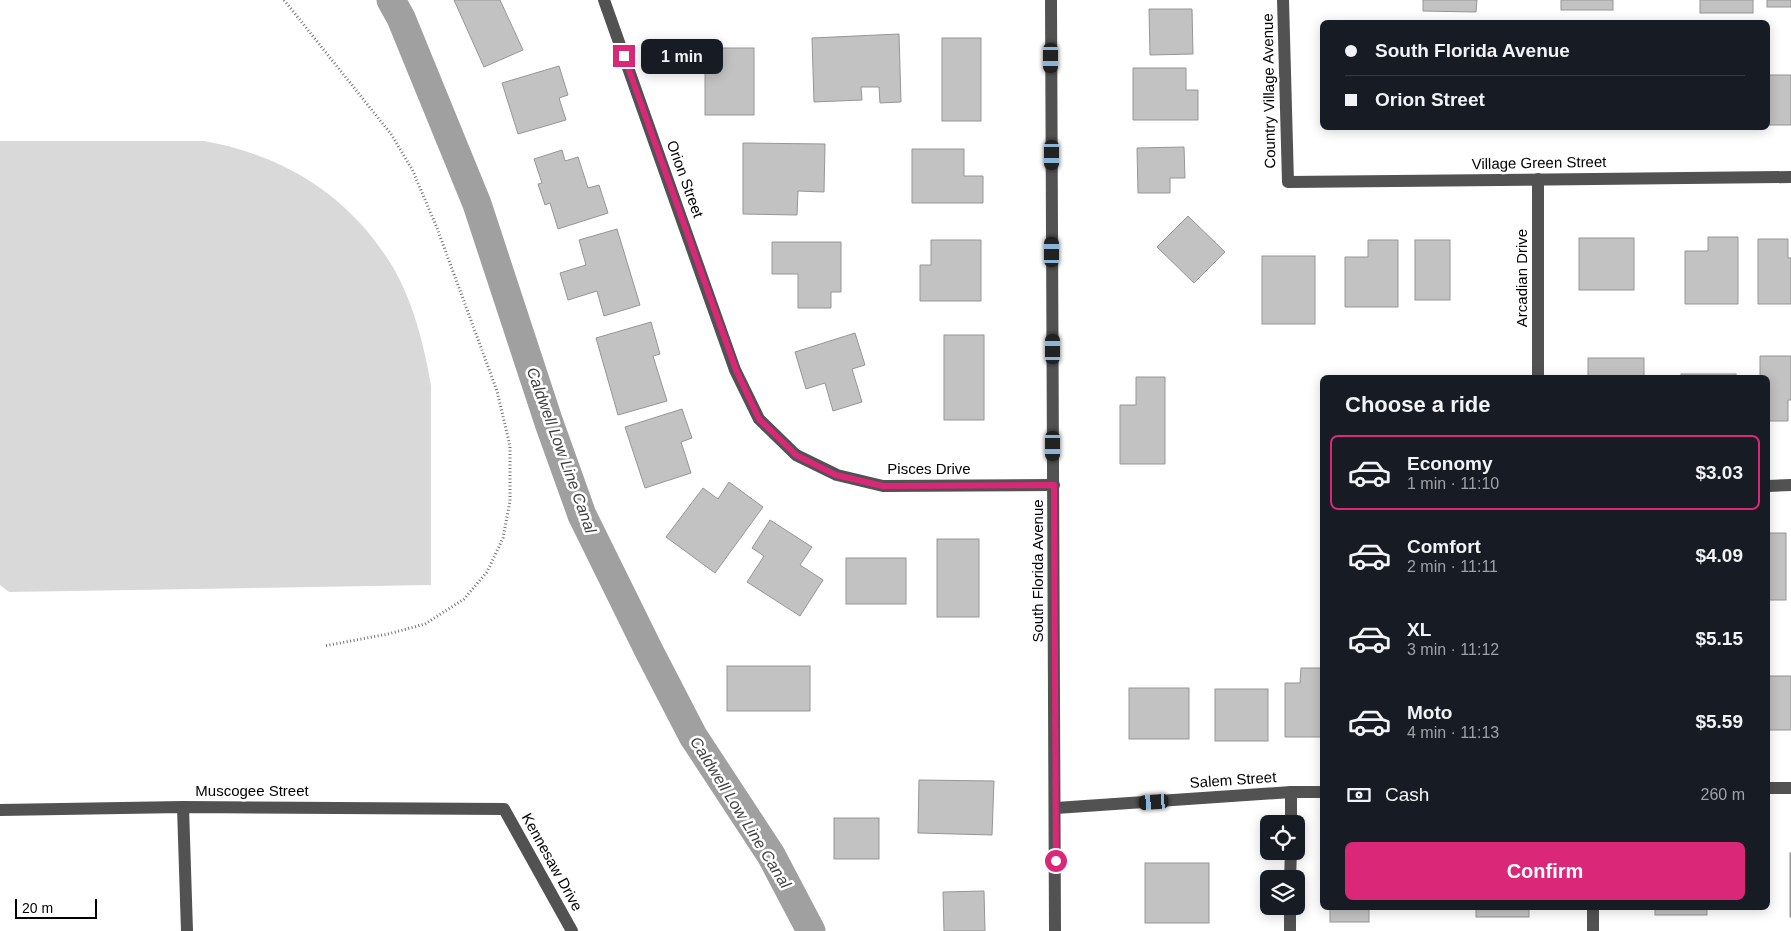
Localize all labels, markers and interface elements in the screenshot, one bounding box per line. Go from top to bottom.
street label: Country Village Avenue [1259,13,1278,169]
callout: 1 min [642,38,724,74]
text: South Florida Avenue [1375,40,1570,61]
car [1043,43,1058,73]
route end [613,45,635,67]
text: 1 min [661,48,703,65]
text: Orion Street [1375,89,1485,110]
street label: Orion Street [664,138,708,221]
car [1044,140,1059,170]
street label: Village Green Street [1471,153,1607,172]
street label: Arcadian Drive [1513,229,1530,327]
car [1044,237,1059,267]
car [1045,334,1060,364]
water label: Caldwell Low Line Canal [524,365,600,536]
text: Choose a ride [1345,392,1490,417]
car [1045,431,1060,461]
icon: car [1347,450,1392,495]
text: Economy [1407,453,1493,474]
street label: Pisces Drive [887,460,971,477]
text: $3.03 [1695,462,1743,483]
text: 1 min · 11:10 [1407,475,1499,492]
street label: South Florida Avenue [1029,499,1046,643]
icon: car [1347,533,1392,578]
text: Comfort [1407,536,1481,557]
text: $4.09 [1695,545,1743,566]
text: 2 min · 11:11 [1407,558,1498,575]
icon: car [1347,616,1392,661]
text: XL [1407,619,1431,640]
text: $5.15 [1695,628,1743,649]
text: 3 min · 11:12 [1407,641,1499,658]
icon: car [1347,699,1392,744]
text: Moto [1407,702,1452,723]
text: $5.59 [1695,711,1743,732]
text: 4 min · 11:13 [1407,724,1499,741]
water label: Caldwell Low Line Canal [687,733,794,891]
street label: Salem Street [1189,768,1278,791]
icon: cash [1345,781,1373,809]
street label: Muscogee Street [195,782,310,799]
text: Cash [1385,784,1429,805]
text: 260 m [1701,786,1745,803]
car [1138,793,1169,811]
street label: Kennesaw Drive [519,810,586,914]
map controls [1260,815,1305,915]
button: locate [1260,815,1305,860]
button: Confirm [1345,842,1745,900]
route start [1045,850,1067,872]
button: layers [1260,870,1305,915]
scale bar [15,896,98,919]
text: 20 m [22,900,53,916]

